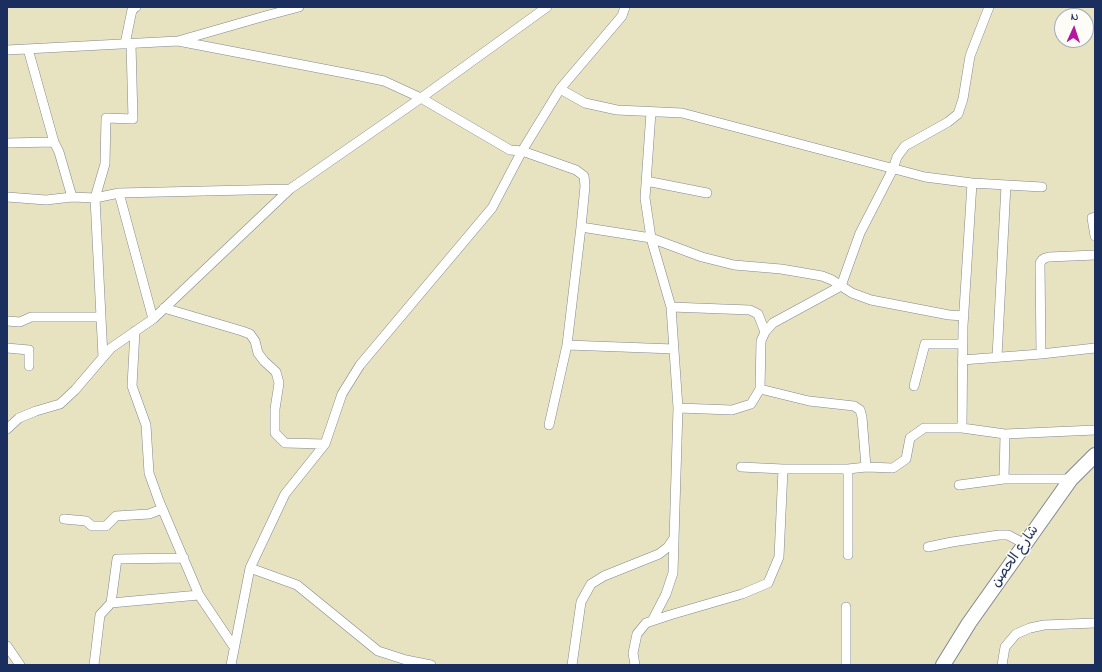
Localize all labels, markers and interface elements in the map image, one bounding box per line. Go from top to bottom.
north arrow [1054,8,1094,48]
text: N [1070,9,1079,25]
street label: شارع الحصن [988,523,1044,591]

